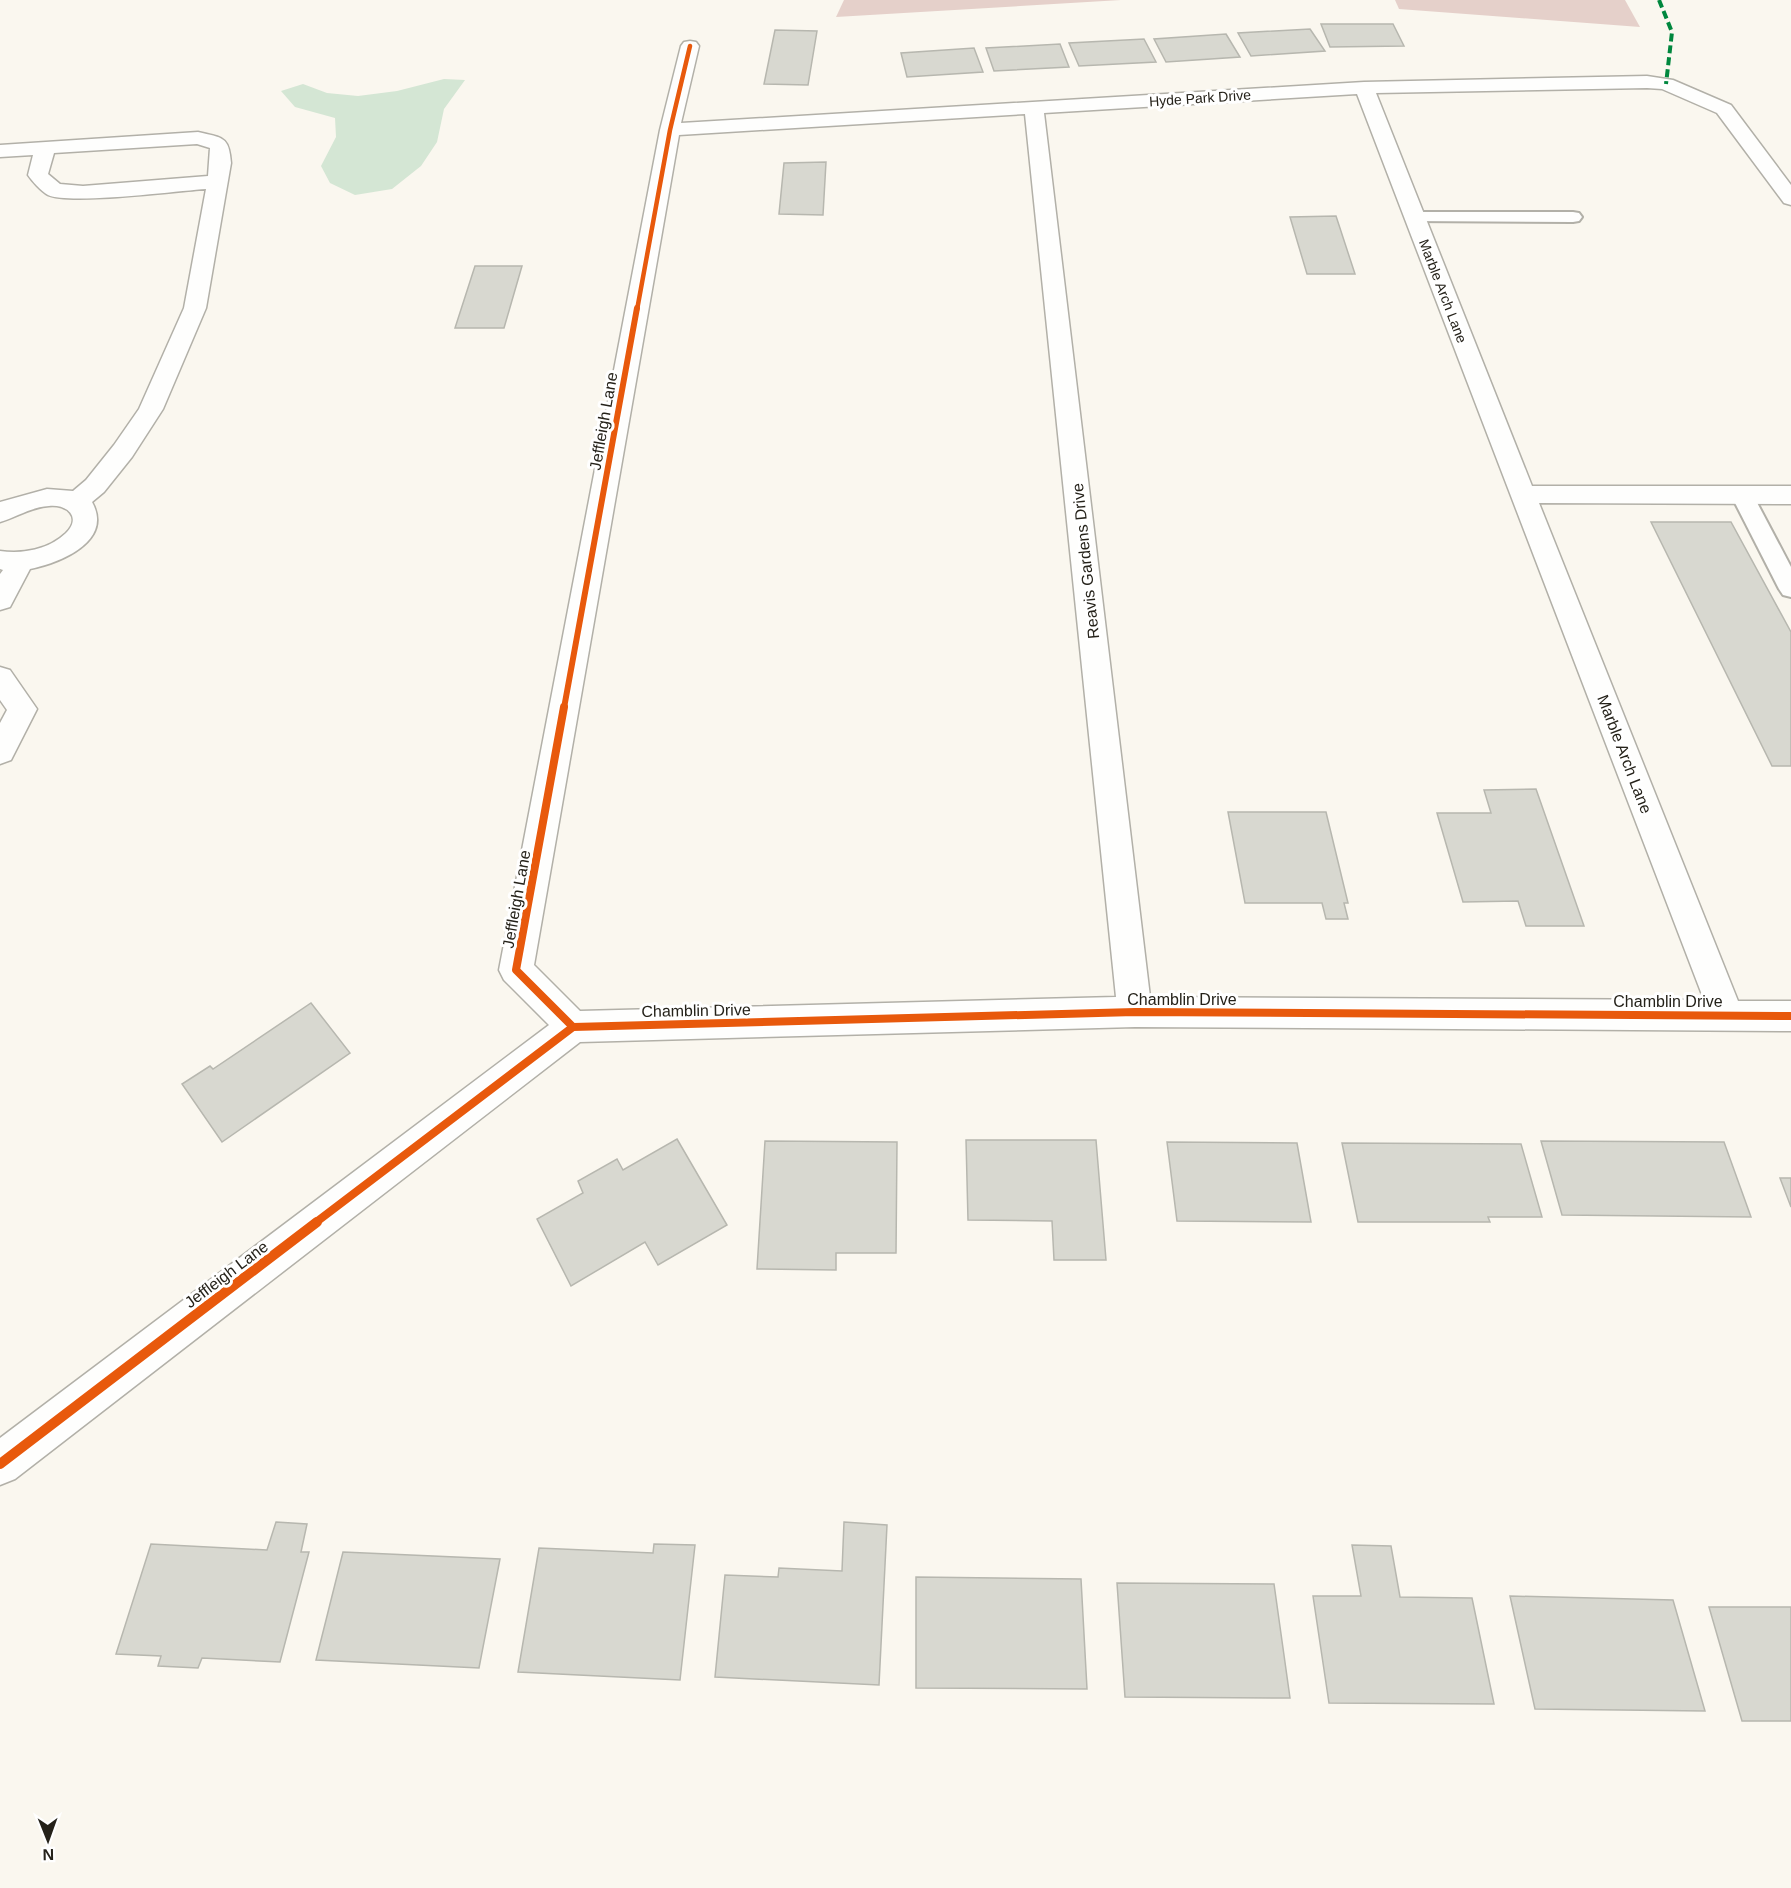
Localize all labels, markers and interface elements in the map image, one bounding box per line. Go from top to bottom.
street label: Hyde Park Drive [1149,86,1252,110]
street label: Marble Arch Lane [1416,237,1470,345]
street label: Jeffleigh Lane [586,371,621,471]
street label: Reavis Gardens Drive [1069,482,1102,640]
street label: Marble Arch Lane [1594,693,1655,816]
street label: Jeffleigh Lane [499,849,534,949]
street label: Chamblin Drive [1127,991,1237,1008]
street label: Chamblin Drive [1613,993,1723,1010]
street label: Chamblin Drive [641,1001,751,1020]
street label: Jeffleigh Lane [182,1238,271,1311]
north arrow [18,1810,78,1870]
text: N [42,1846,54,1863]

